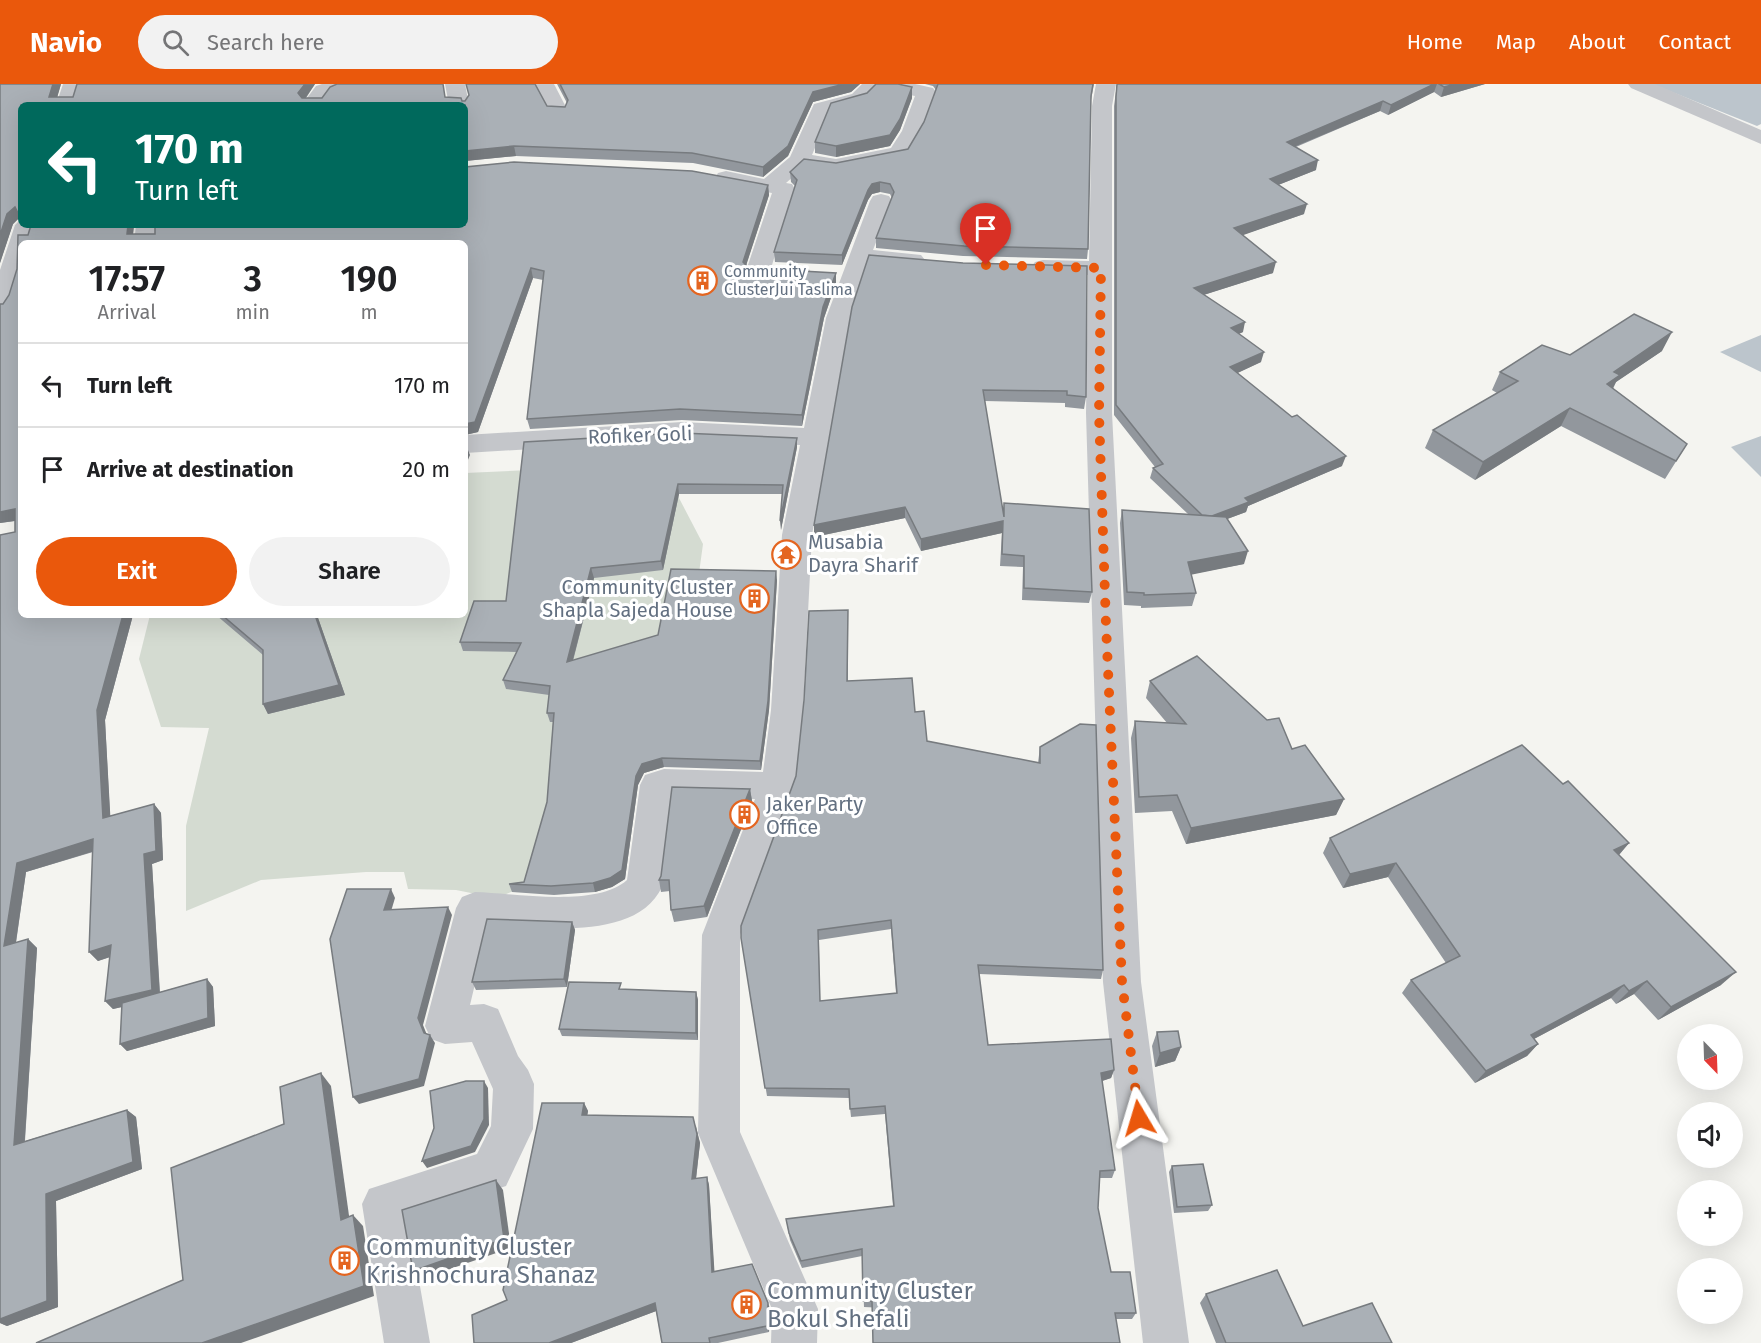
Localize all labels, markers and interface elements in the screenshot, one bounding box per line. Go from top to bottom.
search box [138,15,558,69]
text: Navio [30,26,102,59]
icon: search [159,26,192,59]
text: Search here [207,29,325,56]
text: Home [1407,29,1463,55]
text: Map [1496,29,1536,55]
text: About [1569,29,1626,55]
text: Contact [1659,29,1731,55]
text: 170 m [135,124,244,174]
icon: left [36,126,114,204]
text: Turn left [135,175,238,207]
pin [960,203,1011,265]
icon: arrive [969,212,1002,245]
text: 17:57 [88,257,165,301]
text: 3 [243,257,262,301]
text: 190 [340,257,398,301]
place label: Community ClusterJui Taslima [724,262,853,299]
building icon: Community ClusterJui Taslima [687,264,719,296]
text: Arrival [97,300,156,324]
text: min [235,300,270,324]
text: m [360,300,378,324]
icon: left [36,369,69,402]
text: Turn left [87,372,172,399]
text: 170 m [394,372,450,399]
street label: Rofiker Goli [587,421,693,449]
icon: arrive [36,453,69,486]
text: Arrive at destination [87,456,294,483]
text: 20 m [402,456,450,483]
place label: Musabia Dayra Sharif [808,530,919,577]
button: Exit [36,537,237,606]
button: Share [249,537,450,606]
temple icon: Musabia Dayra Sharif [771,538,803,570]
place label: Community Cluster Shapla Sajeda House [542,575,733,622]
building icon: Community Cluster Shapla Sajeda House [738,583,770,615]
place label: Jaker Party Office [766,792,863,839]
building icon: Jaker Party Office [729,799,761,831]
north arrow [1677,1024,1743,1090]
map controls [1677,1024,1743,1324]
position arrow [1107,1086,1171,1150]
button: sound [1677,1102,1743,1168]
button: + [1677,1180,1743,1246]
place label: Community Cluster Krishnochura Shanaz [366,1233,595,1289]
building icon: Community Cluster Krishnochura Shanaz [329,1245,361,1277]
button: − [1677,1258,1743,1324]
place label: Community Cluster Bokul Shefali [767,1277,973,1333]
building icon: Community Cluster Bokul Shefali [730,1289,762,1321]

